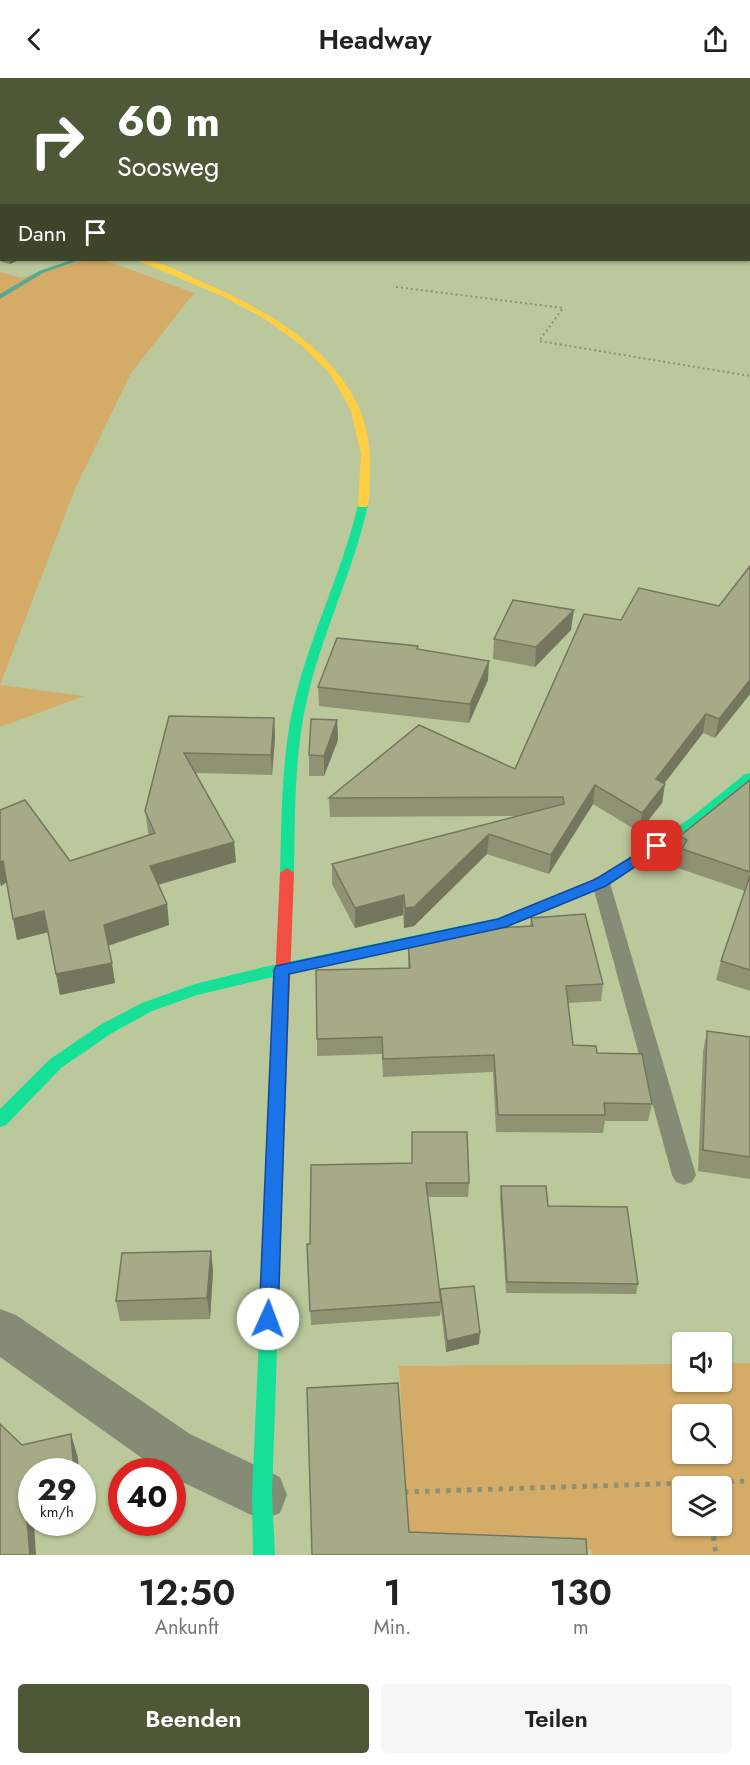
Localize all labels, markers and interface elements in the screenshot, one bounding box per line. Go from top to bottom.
text: Headway [318,20,432,59]
icon: back [18,23,51,56]
icon: share [699,23,732,56]
text: 60 m [117,91,220,152]
icon: right [18,102,96,180]
text: Soosweg [117,147,219,186]
icon: arrive [79,216,112,249]
text: Dann [18,217,67,249]
pin [631,820,682,871]
icon: arrive [640,829,673,862]
position arrow [236,1287,300,1351]
map controls [672,1332,732,1536]
button: sound [672,1332,732,1392]
button: search [672,1404,732,1464]
speed limit sign: 40 [108,1458,186,1536]
text: 29 [37,1468,77,1511]
button: layers [672,1476,732,1536]
text: km/h [40,1501,74,1523]
text: 12:50 [138,1566,235,1618]
text: 1 [384,1566,401,1618]
text: 130 [550,1566,612,1618]
text: Ankunft [155,1613,219,1642]
text: Min. [373,1613,411,1642]
text: m [573,1613,588,1642]
button: Beenden [18,1684,369,1753]
button: Teilen [381,1684,732,1753]

